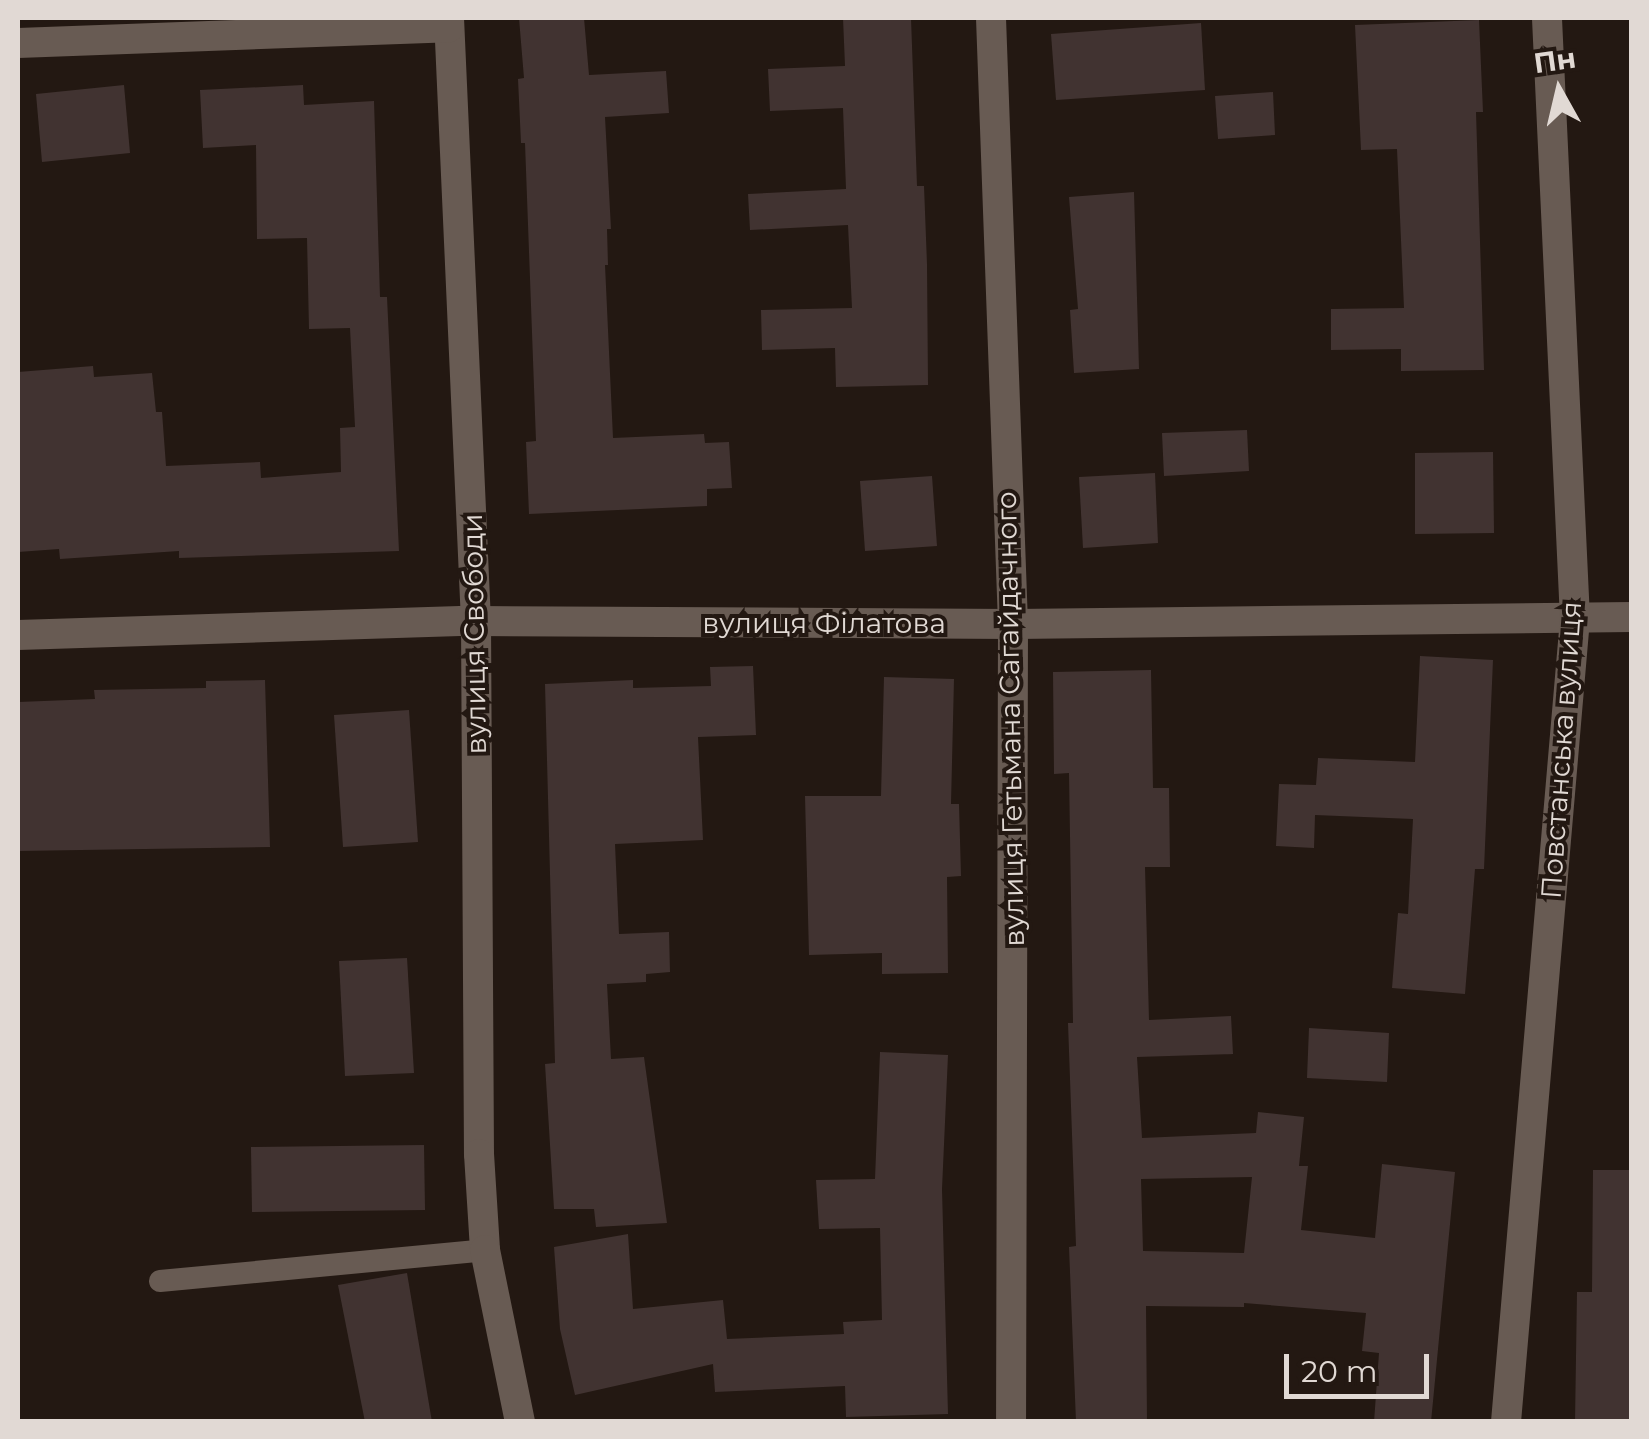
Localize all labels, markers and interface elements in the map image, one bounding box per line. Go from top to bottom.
north arrow [1509,40,1609,140]
text: Пн [1532,41,1578,80]
street label: вулиця Гетьмана Сагайдачного [989,491,1031,947]
street label: вулиця Свободи [455,513,493,755]
street label: Повстанська вулиця [1534,600,1588,900]
street label: вулиця Філатова [702,606,946,640]
scale bar [1289,1334,1434,1396]
text: 20 m [1301,1353,1378,1390]

